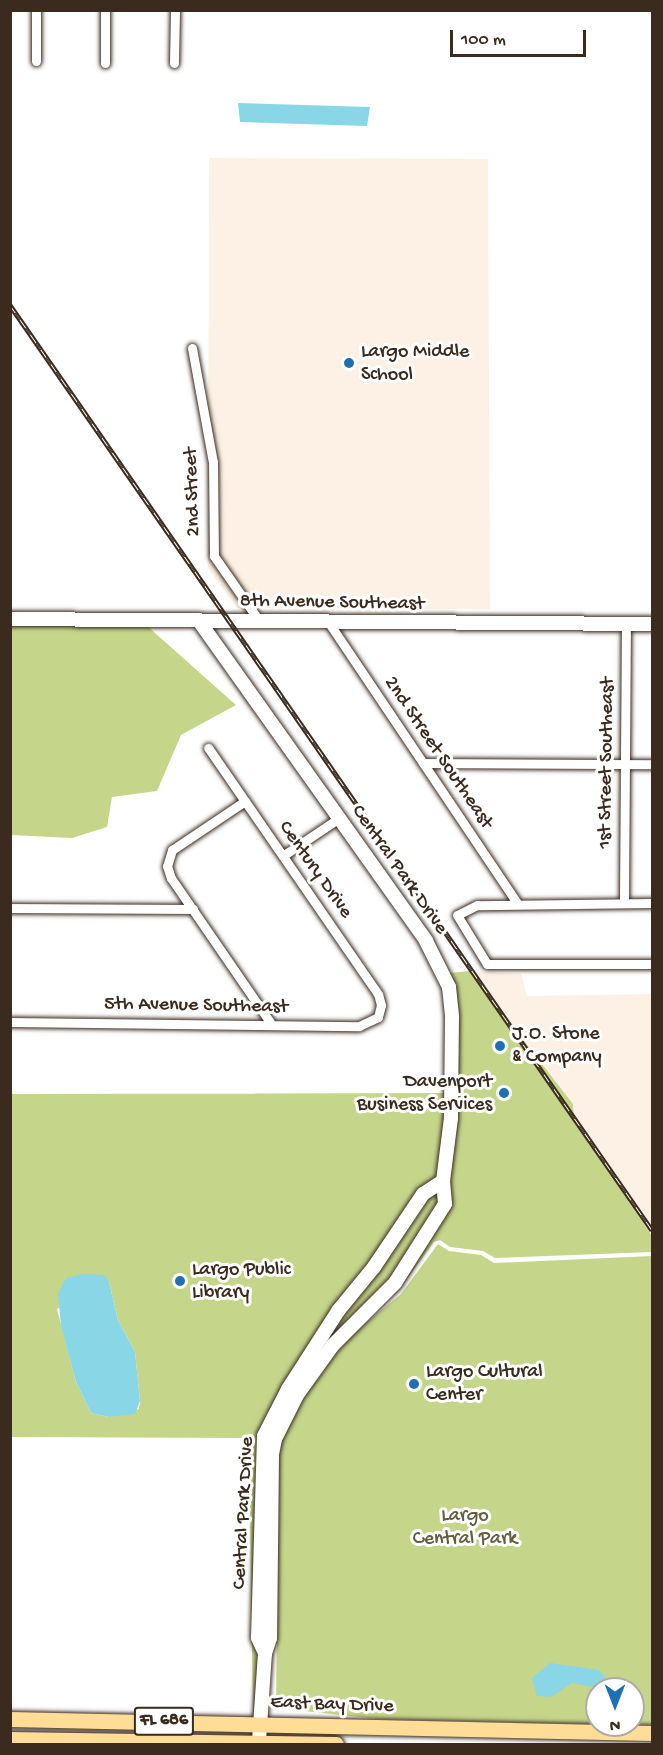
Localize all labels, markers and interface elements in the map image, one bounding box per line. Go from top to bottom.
scale bar [453,18,590,56]
text: 100 m [461,30,506,51]
place label: Largo Middle School [361,340,469,387]
marker: Largo Middle School [342,356,356,370]
street label: 2nd Street [179,447,207,537]
street label: 8th Avenue Southeast [240,589,424,617]
street label: 2nd Street Southeast [378,672,498,834]
street label: 1st Street Southeast [594,677,620,849]
street label: Central Park Drive [345,801,453,939]
street label: Century Drive [273,817,357,923]
street label: 5th Avenue Southeast [104,992,288,1020]
place label: J.O. Stone & Company [512,1022,602,1069]
marker: J.O. Stone & Company [493,1039,507,1053]
place label: Davenport Business Services [357,1070,492,1117]
marker: Davenport Business Services [497,1086,511,1100]
place label: Largo Public Library [192,1258,291,1305]
marker: Largo Public Library [173,1274,187,1288]
place label: Largo Cultural Center [426,1360,543,1407]
marker: Largo Cultural Center [407,1377,421,1391]
street label: Central Park Drive [228,1436,260,1590]
park label: Largo Central Park [413,1504,517,1551]
north arrow [585,1677,645,1737]
street label: East Bay Drive [270,1691,394,1719]
road number: FL 686 [132,1706,195,1736]
text: N [610,1714,620,1733]

